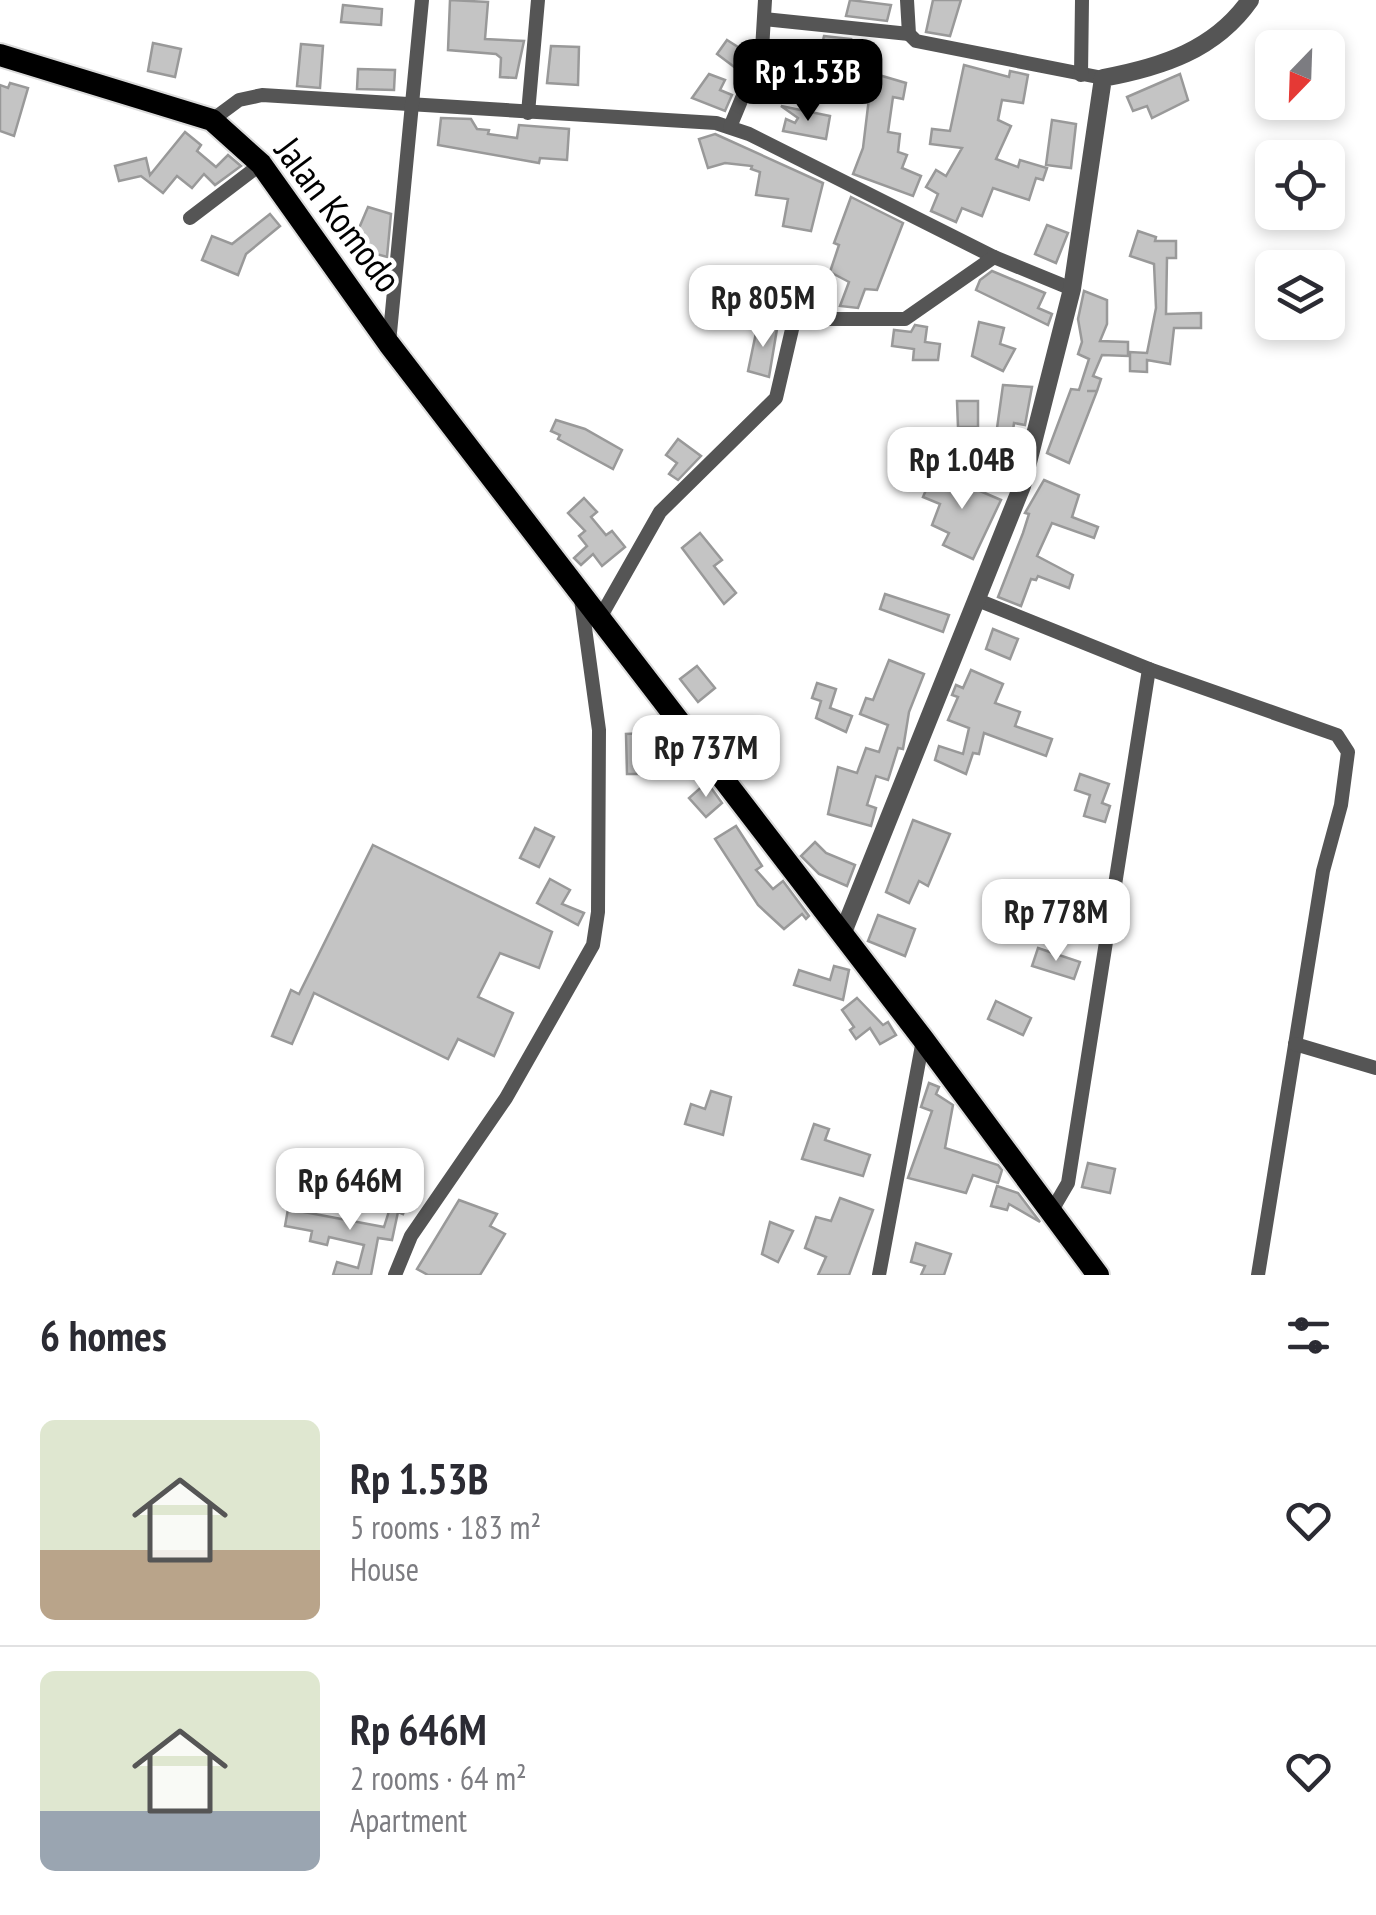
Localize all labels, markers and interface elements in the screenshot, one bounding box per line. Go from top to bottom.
north arrow [1255,30,1345,120]
map controls [1255,30,1345,340]
pin: Rp 1.53B [705,39,911,124]
text: Rp 1.53B [755,50,861,92]
street label: Jalan Komodo [265,126,413,301]
button: locate [1255,140,1345,230]
button: layers [1255,250,1345,340]
pin: Rp 805M [671,265,855,350]
text: Rp 805M [711,276,815,318]
pin: Rp 1.04B [859,427,1065,512]
text: Rp 1.04B [909,438,1015,480]
pin: Rp 737M [614,715,798,800]
text: Rp 737M [654,726,758,768]
pin: Rp 778M [964,879,1148,964]
text: Rp 778M [1004,890,1108,932]
pin: Rp 646M [258,1148,442,1233]
text: Rp 646M [298,1159,402,1201]
text: 6 homes [40,1308,167,1363]
icon: filters [1281,1308,1336,1363]
text: Rp 1.53B [350,1451,488,1506]
icon: home [120,1460,240,1580]
icon: heart [1281,1493,1336,1548]
text: 5 rooms · 183 m² [350,1506,541,1548]
text: House [350,1548,419,1590]
text: Rp 646M [350,1702,487,1757]
icon: home [120,1711,240,1831]
icon: heart [1281,1744,1336,1799]
text: 2 rooms · 64 m² [350,1757,527,1799]
text: Apartment [350,1799,467,1841]

